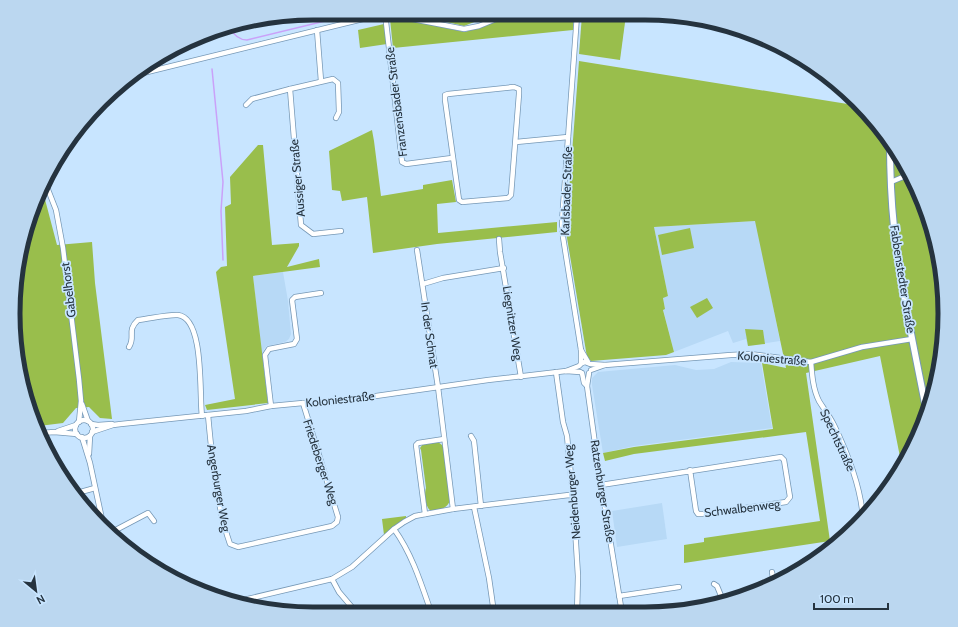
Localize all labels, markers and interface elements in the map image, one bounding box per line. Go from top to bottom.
street label: Franzensbader Straße [382,46,410,158]
street label: Aussiger Straße [286,139,308,217]
street label: Karlsbader Straße [557,146,575,236]
street label: Fabbenstedter Straße [887,224,919,334]
street label: Gabelhorst [57,262,79,318]
street label: Liegnitzer Weg [500,285,526,362]
street label: In der Schnat [418,301,442,369]
street label: Koloniestraße [737,348,807,368]
street label: Koloniestraße [305,388,375,410]
street label: Spechtstraße [817,406,859,474]
street label: Friedeberger Weg [300,417,342,508]
street label: Ratzenburger Straße [587,439,619,543]
street label: Angerburger Weg [204,443,234,534]
street label: Neidenburger Weg [560,443,584,540]
street label: Schwalbenweg [703,496,782,520]
north arrow [16,571,56,611]
scale bar [814,585,888,611]
text: 100 m [820,591,854,606]
text: N [34,592,48,608]

